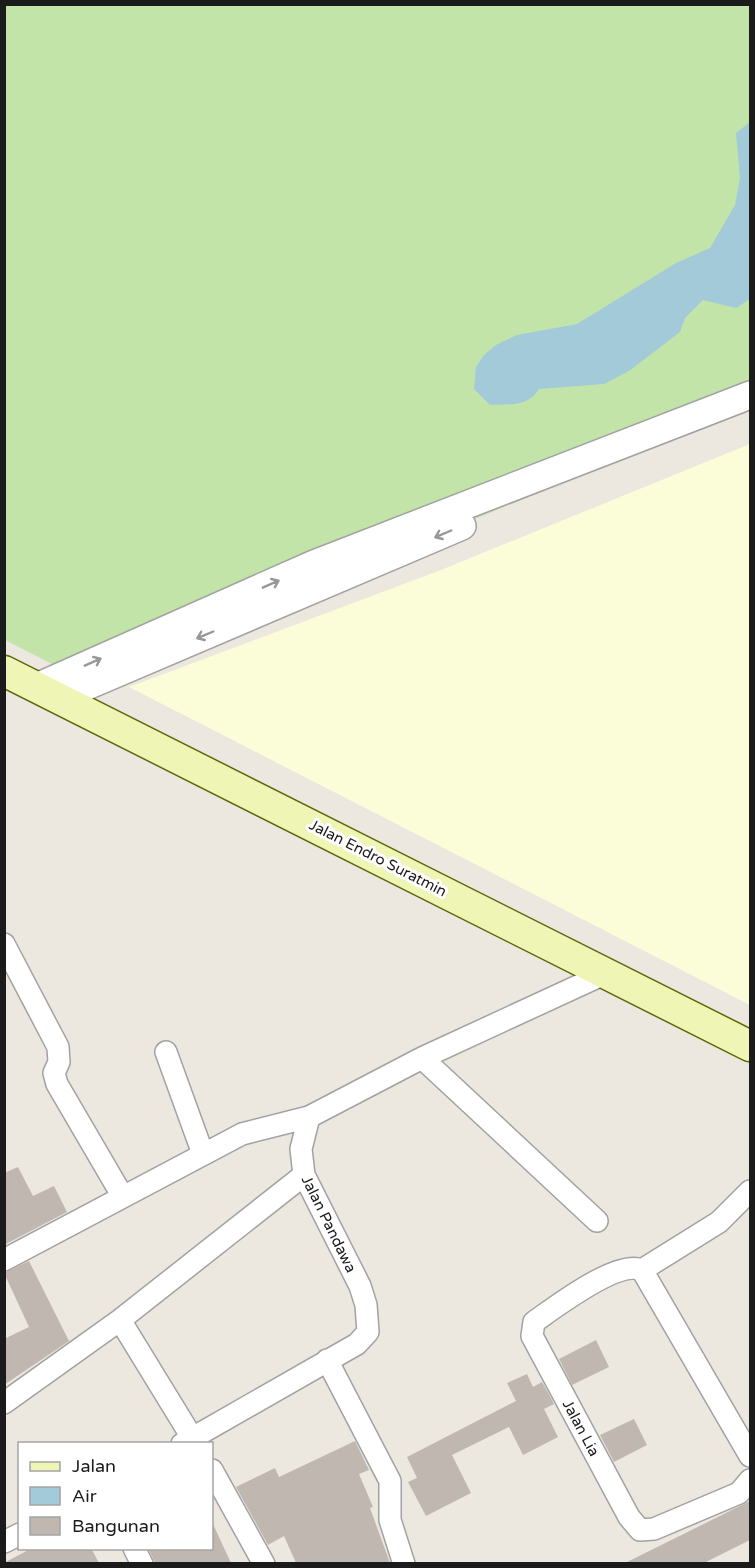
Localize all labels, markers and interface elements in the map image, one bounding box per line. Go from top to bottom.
one-way arrow [434,529,452,540]
one-way arrow [261,577,279,589]
one-way arrow [197,630,215,641]
one-way arrow [83,656,101,668]
street label: Jalan Endro Suratmin [306,816,450,900]
street label: Jalan Pandawa [298,1172,360,1276]
street label: Jalan Lia [559,1397,603,1459]
legend [18,1442,213,1550]
text: Jalan [72,1455,116,1477]
text: Air [72,1485,97,1507]
text: Bangunan [72,1515,160,1537]

